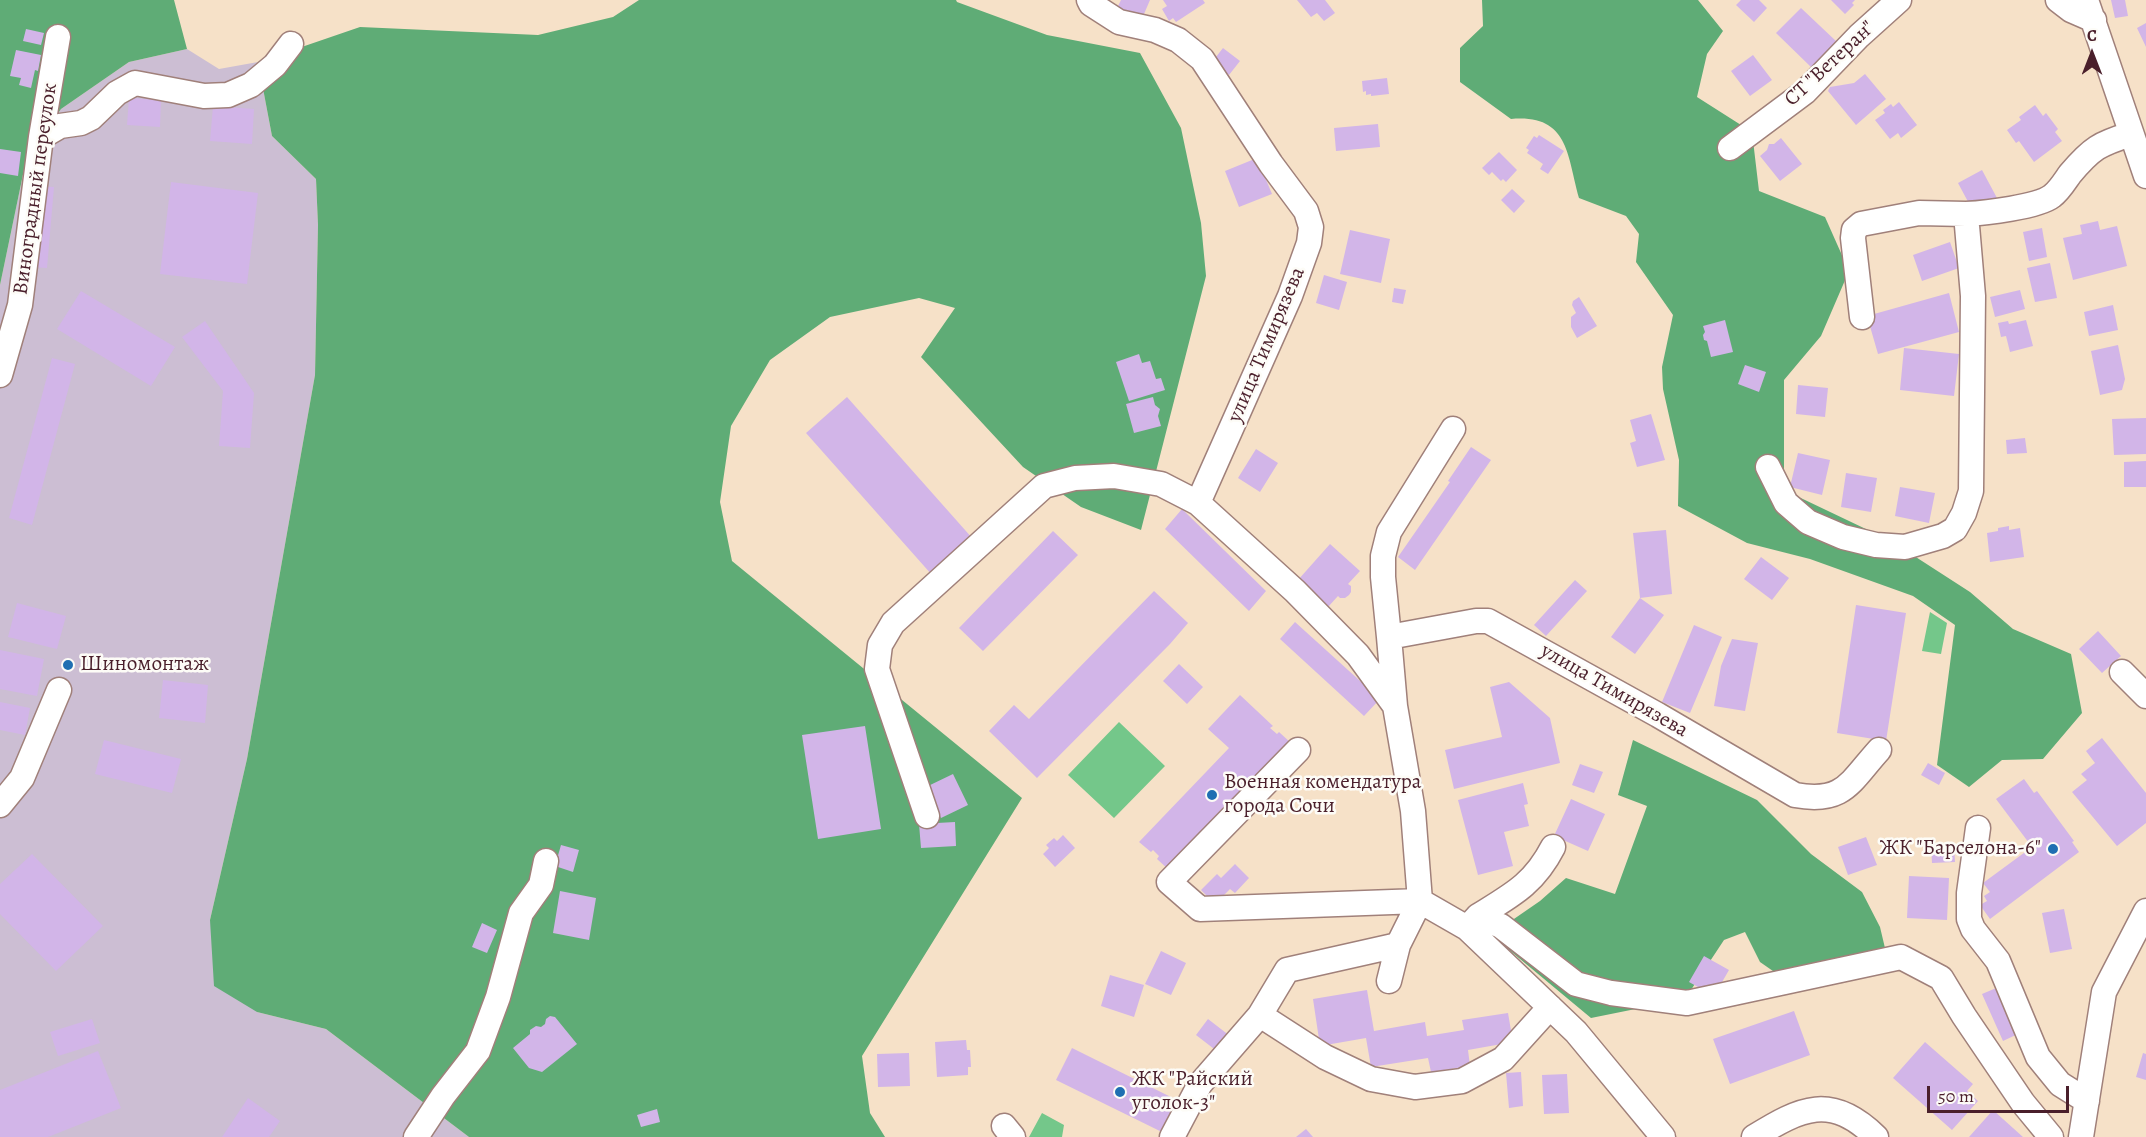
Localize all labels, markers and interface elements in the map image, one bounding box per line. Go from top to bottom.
street label: СТ "Ветеран" [1780,16,1880,112]
north arrow [2062,24,2122,84]
text: С [2087,25,2097,47]
street label: Виноградный переулок [9,82,63,296]
street label: улица Тимирязева [1223,264,1311,426]
street label: улица Тимирязева [1536,639,1692,743]
place label: Шиномонтаж [80,652,209,678]
marker: Шиномонтаж [61,658,75,672]
place label: Военная комендатура города Сочи [1224,770,1421,820]
marker: Военная комендатура города Сочи [1205,788,1219,802]
place label: ЖК "Барселона-6" [1880,836,2041,862]
marker: ЖК "Барселона-6" [2046,842,2060,856]
place label: ЖК "Райский уголок-3" [1132,1067,1253,1117]
scale bar [1930,1074,2072,1112]
text: 50 m [1938,1084,1974,1108]
marker: ЖК "Райский уголок-3" [1113,1085,1127,1099]

